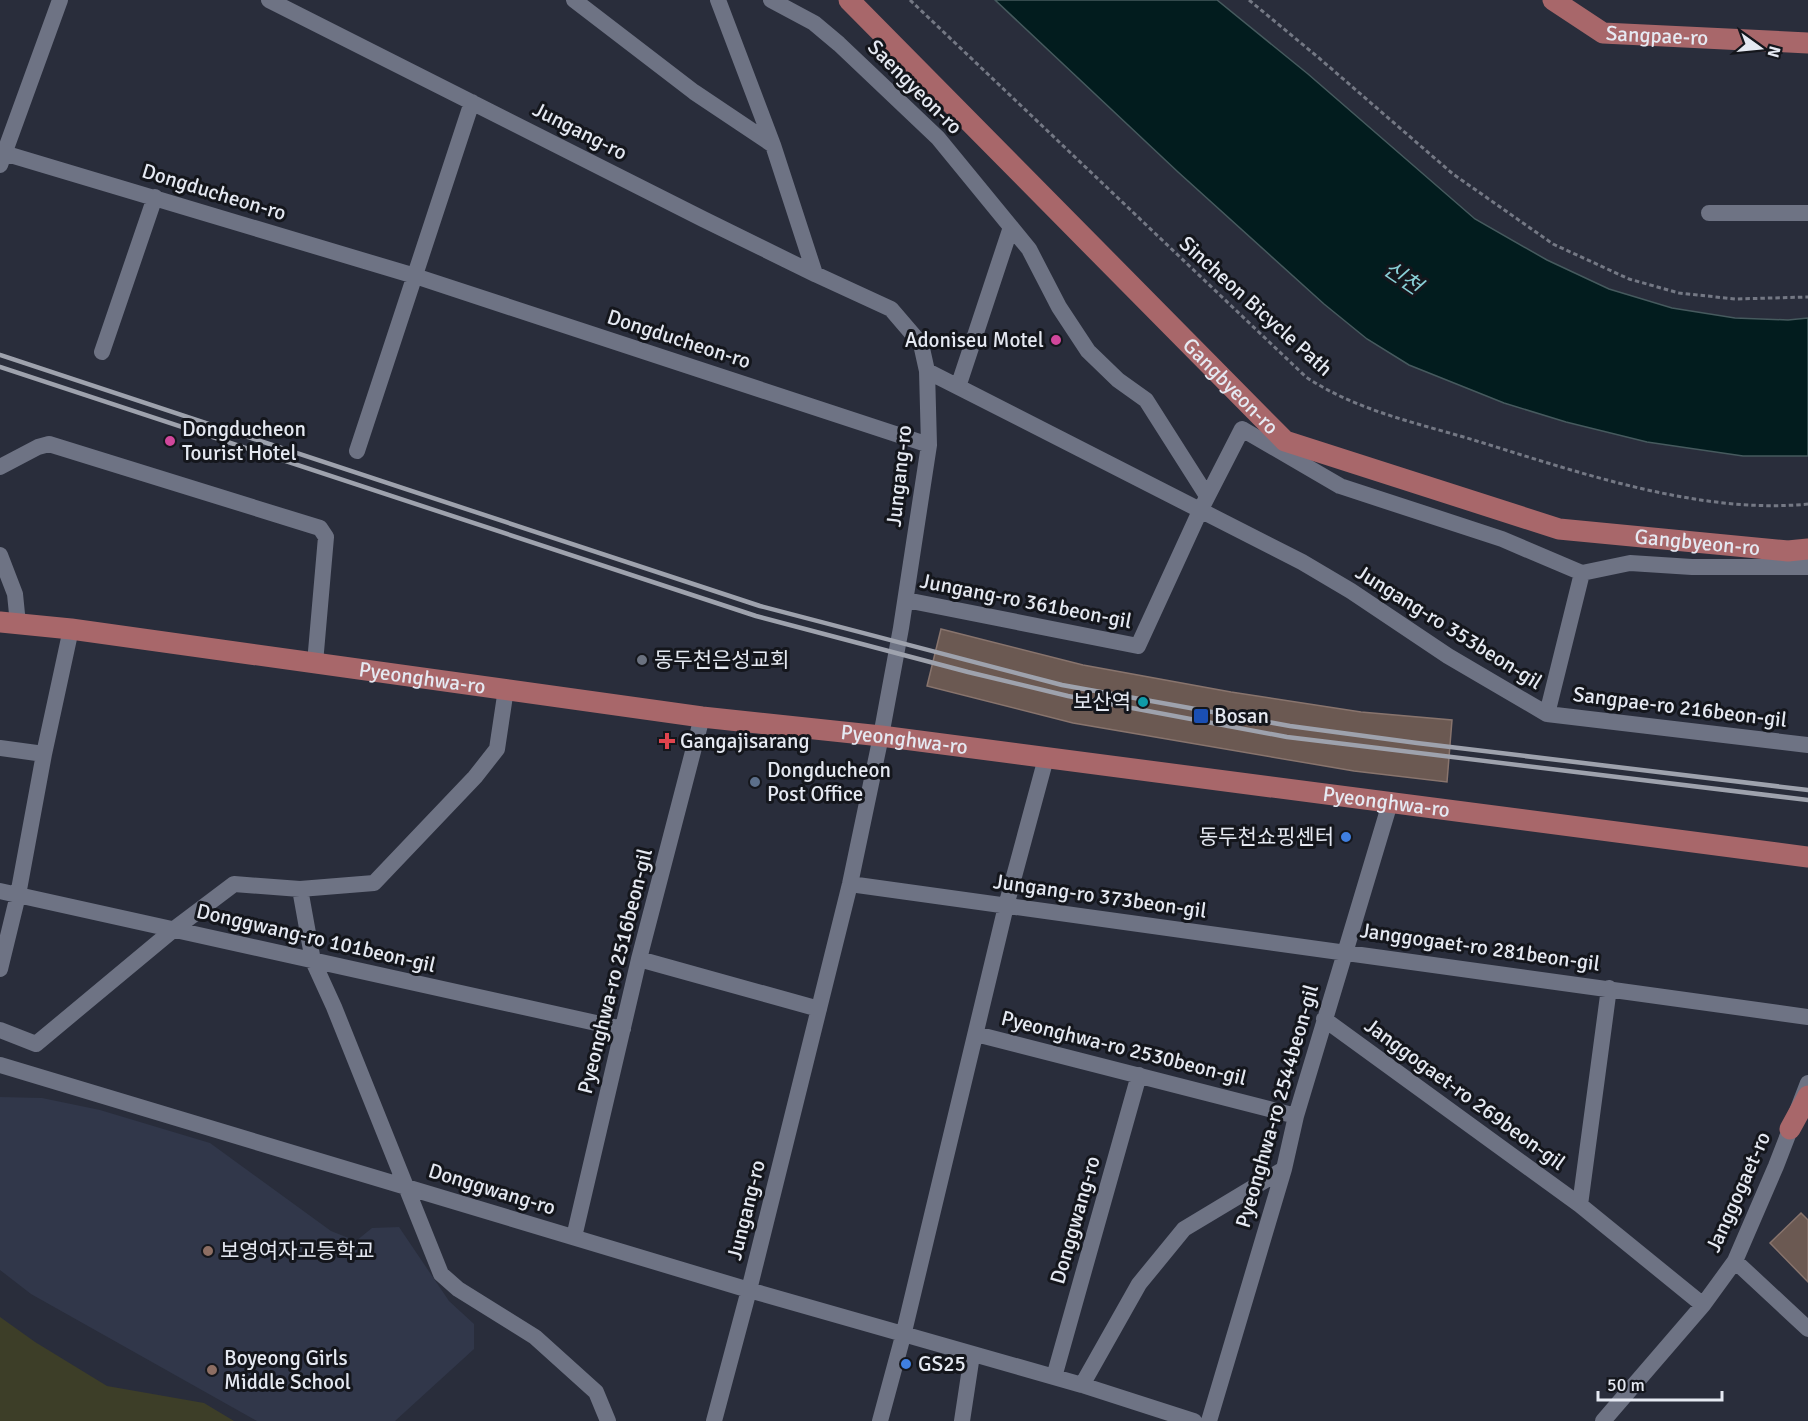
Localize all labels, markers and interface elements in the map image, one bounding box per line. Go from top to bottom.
north arrow [1730,18,1790,78]
street label: Sangpae-ro [1605,20,1709,51]
street label: Saengyeon-ro [862,34,968,140]
text: N [1762,44,1785,60]
street label: Jungang-ro [529,96,631,166]
street label: Dongducheon-ro [139,158,289,226]
street label: Sincheon Bicycle Path [1174,230,1338,382]
water label: 신천 [1378,255,1429,301]
street label: Dongducheon-ro [604,304,754,374]
place label: Adoniseu Motel [905,327,1044,353]
street label: Gangbyeon-ro [1177,332,1284,440]
marker: Adoniseu Motel [1049,333,1063,347]
place label: Dongducheon Tourist Hotel [182,416,306,466]
street label: Jungang-ro [881,424,917,528]
marker: Dongducheon Tourist Hotel [163,434,177,448]
street label: Gangbyeon-ro [1634,523,1761,561]
street label: Jungang-ro 353beon-gil [1351,559,1547,695]
street label: Jungang-ro 361beon-gil [918,568,1134,634]
place label: 동두천은성교회 [654,647,789,673]
marker: 동두천은성교회 [635,653,649,667]
street label: Pyeonghwa-ro [357,656,487,700]
street label: Sangpae-ro 216beon-gil [1571,681,1789,733]
place label: 보산역 [1073,689,1131,715]
marker: 보산역 [1136,695,1150,709]
place label: Bosan [1214,703,1269,729]
marker: Bosan [1192,707,1210,725]
street label: Pyeonghwa-ro [839,719,969,760]
place label: Gangajisarang [680,728,810,754]
marker: Gangajisarang [658,732,676,750]
place label: Dongducheon Post Office [767,757,891,807]
marker: Dongducheon Post Office [748,775,762,789]
street label: Pyeonghwa-ro [1321,781,1451,823]
place label: 동두천쇼핑센터 [1199,824,1334,850]
marker: 동두천쇼핑센터 [1339,830,1353,844]
street label: Pyeonghwa-ro 2516beon-gil [572,846,658,1096]
street label: Jungang-ro 373beon-gil [992,868,1208,924]
street label: Donggwang-ro 101beon-gil [194,898,438,978]
street label: Janggogaet-ro 281beon-gil [1358,917,1602,977]
street label: Pyeonghwa-ro 2544beon-gil [1230,981,1324,1231]
street label: Pyeonghwa-ro 2530beon-gil [999,1005,1249,1091]
street label: Janggogaet-ro 269beon-gil [1359,1012,1571,1176]
street label: Janggogaet-ro [1700,1128,1776,1256]
street label: Donggwang-ro [1044,1153,1106,1287]
street label: Donggwang-ro [425,1157,559,1221]
street label: Jungang-ro [721,1157,771,1263]
place label: 보영여자고등학교 [220,1238,375,1264]
marker: 보영여자고등학교 [201,1244,215,1258]
place label: Boyeong Girls Middle School [224,1345,351,1395]
place label: GS25 [918,1351,966,1377]
marker: GS25 [899,1357,913,1371]
marker: Boyeong Girls Middle School [205,1363,219,1377]
scale bar [1598,1364,1722,1402]
text: 50 m [1607,1374,1645,1396]

